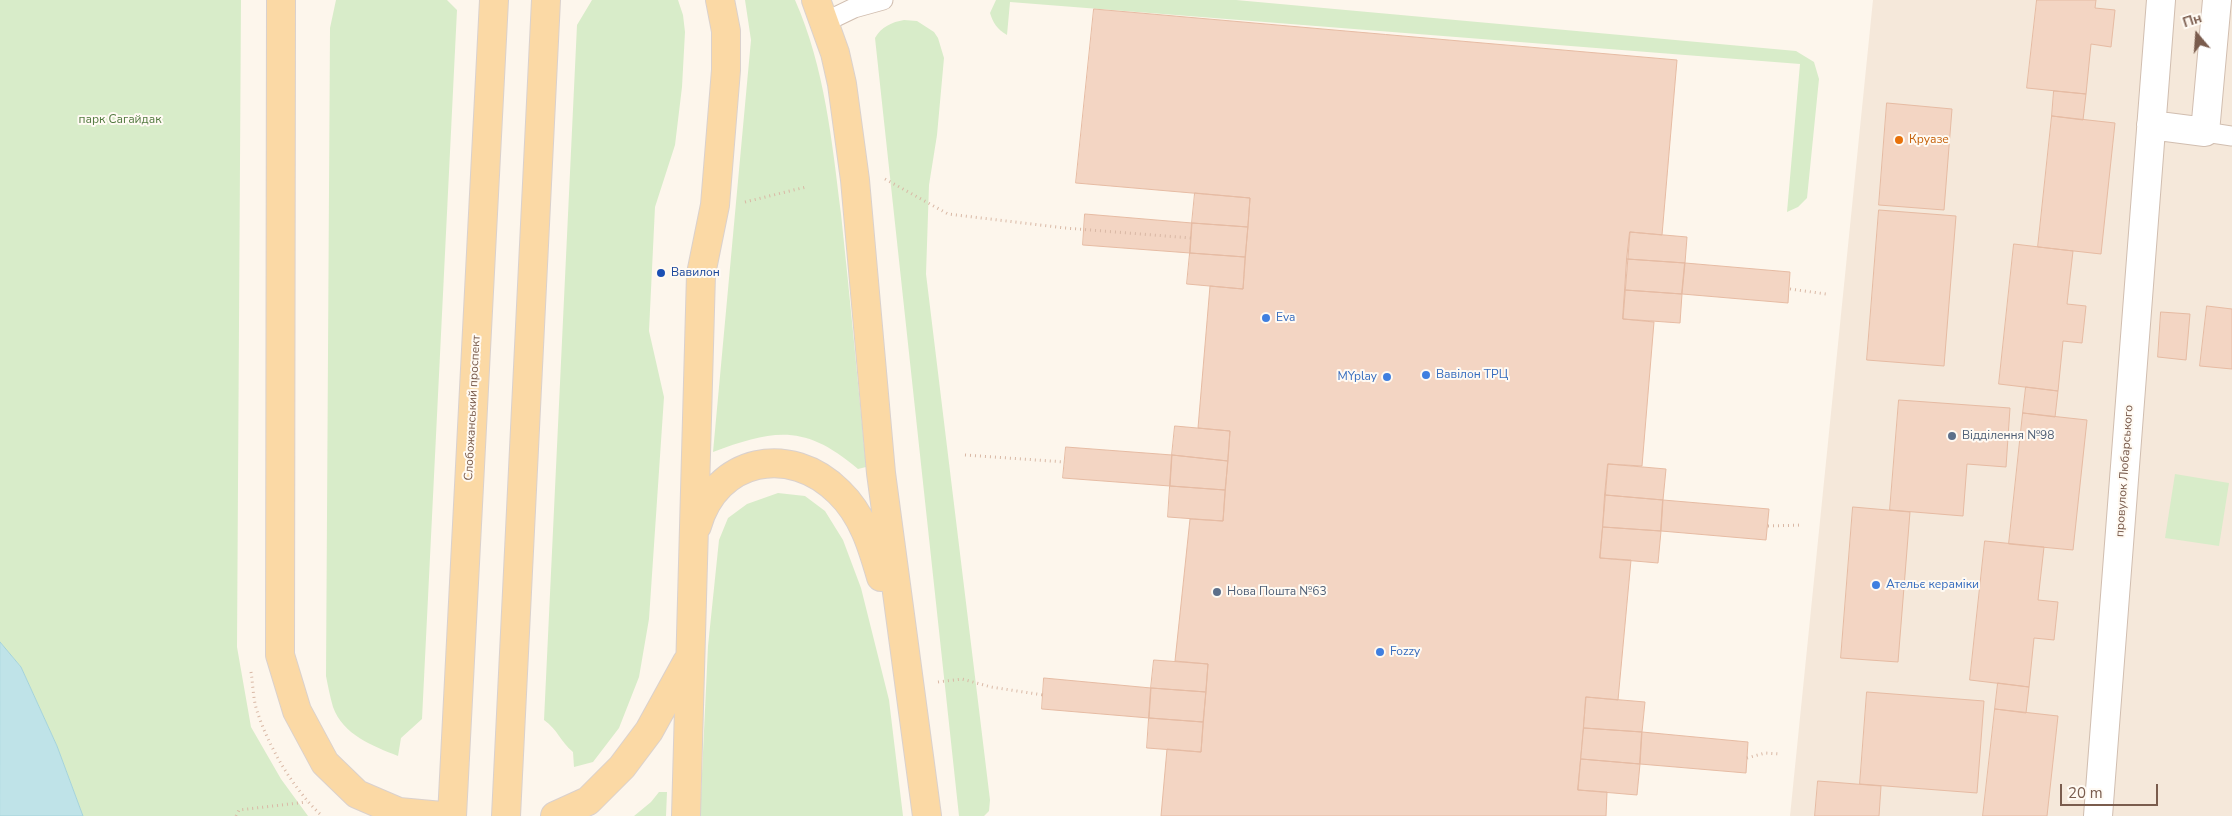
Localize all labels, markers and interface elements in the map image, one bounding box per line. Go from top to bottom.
text: Пн [2180,8,2204,32]
north arrow [2172,10,2222,60]
park label: парк Сагайдак [79,113,161,127]
place label: Круазе [1909,133,1949,147]
marker: Круазе [1893,134,1905,146]
place label: Вавилон [671,266,720,280]
marker: Вавилон [655,267,667,279]
place label: Eva [1276,311,1295,325]
marker: Eva [1260,312,1272,324]
street label: Слобожанський проспект [462,335,484,481]
place label: Вавілон ТРЦ [1436,368,1508,382]
marker: Вавілон ТРЦ [1420,369,1432,381]
place label: MYplay [1337,370,1377,384]
marker: MYplay [1381,371,1393,383]
street label: провулок Любарського [2113,405,2137,537]
place label: Відділення №98 [1962,429,2055,443]
marker: Відділення №98 [1946,430,1958,442]
place label: Ательє кераміки [1886,578,1979,592]
marker: Ательє кераміки [1870,579,1882,591]
place label: Нова Пошта №63 [1227,585,1327,599]
marker: Нова Пошта №63 [1211,586,1223,598]
place label: Fozzy [1390,645,1420,659]
marker: Fozzy [1374,646,1386,658]
scale bar [2062,774,2160,806]
text: 20 m [2068,783,2103,803]

